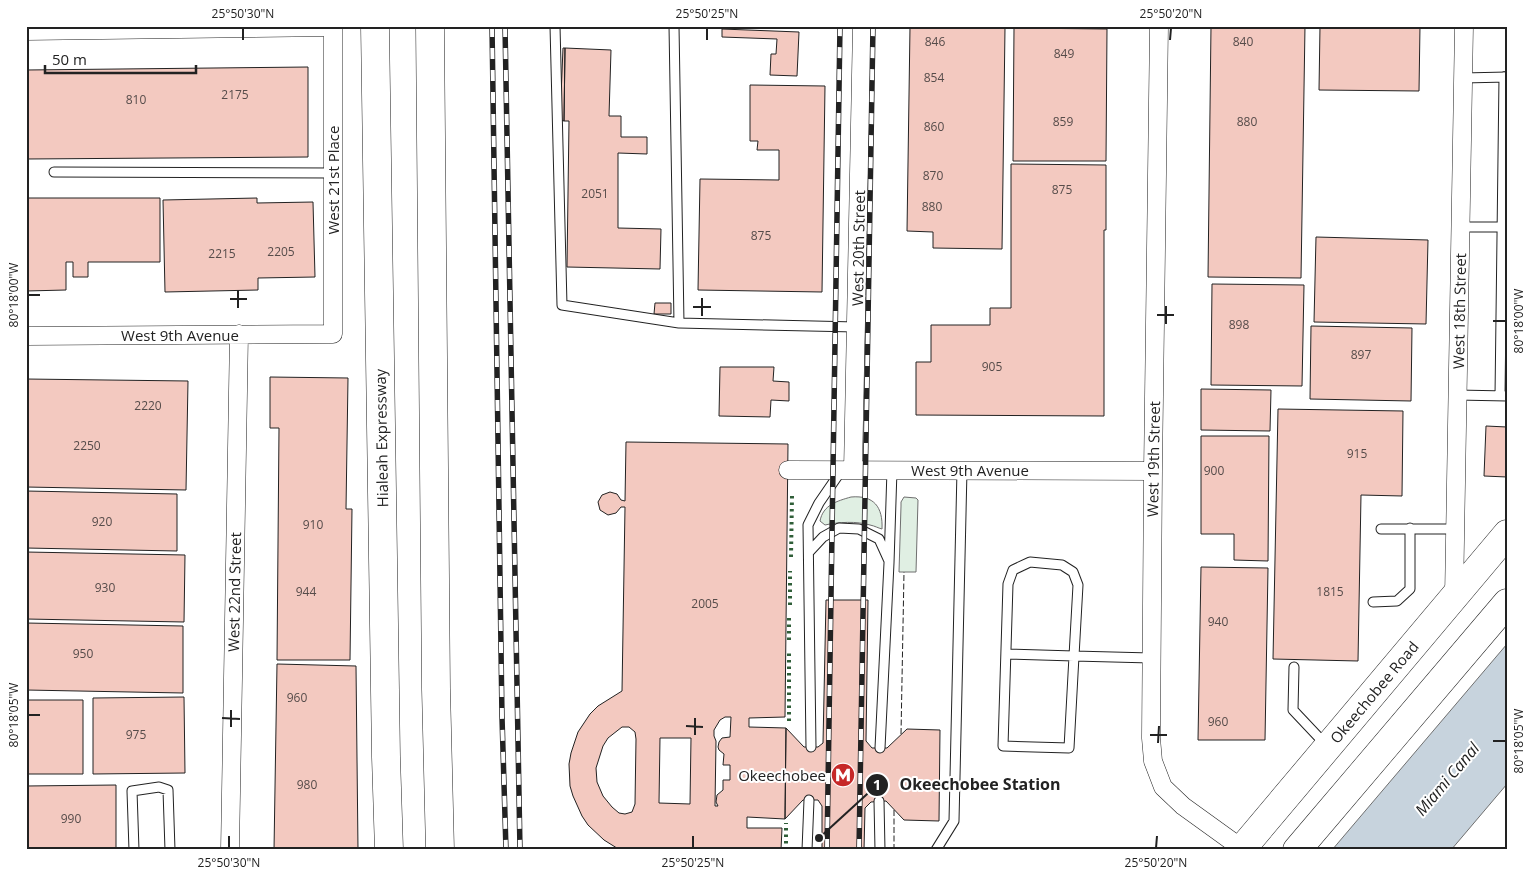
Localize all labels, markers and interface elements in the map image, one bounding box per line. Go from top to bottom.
text: 25°50'30"N [212,5,274,22]
text: 25°50'25"N [676,5,738,22]
text: 25°50'20"N [1140,5,1202,22]
house number: 846 [925,33,945,50]
house number: 840 [1233,33,1253,50]
scale bar [45,42,196,74]
house number: 849 [1054,45,1074,62]
text: 50 m [52,49,87,69]
house number: 854 [924,69,944,86]
house number: 2175 [221,86,249,103]
house number: 810 [126,91,146,108]
house number: 859 [1053,113,1073,130]
house number: 880 [1237,113,1257,130]
house number: 860 [924,118,944,135]
street label: West 21st Place [323,126,343,234]
house number: 870 [923,167,943,184]
house number: 875 [1052,181,1072,198]
house number: 2051 [581,185,609,202]
street label: West 20th Street [847,190,869,306]
house number: 880 [922,198,942,215]
house number: 875 [751,227,771,244]
house number: 2205 [267,243,295,260]
house number: 2215 [208,245,236,262]
street label: West 18th Street [1448,253,1470,369]
text: 80°18'00"W [5,263,22,327]
text: 80°18'00"W [1510,289,1527,353]
house number: 898 [1229,316,1249,333]
street label: West 9th Avenue [121,325,239,345]
house number: 897 [1351,346,1371,363]
house number: 905 [982,358,1002,375]
street label: Hialeah Expressway [370,368,392,507]
house number: 2220 [134,397,162,414]
street label: West 19th Street [1142,401,1164,517]
house number: 2250 [73,437,101,454]
house number: 915 [1347,445,1367,462]
street label: West 9th Avenue [911,460,1029,480]
house number: 900 [1204,462,1224,479]
house number: 920 [92,513,112,530]
house number: 910 [303,516,323,533]
street label: West 22nd Street [223,532,245,652]
house number: 930 [95,579,115,596]
house number: 944 [296,583,316,600]
house number: 1815 [1316,583,1344,600]
house number: 2005 [691,595,719,612]
house number: 940 [1208,613,1228,630]
street label: Okeechobee Road [1325,637,1423,747]
house number: 950 [73,645,93,662]
text: 80°18'05"W [5,683,22,747]
house number: 960 [287,689,307,706]
text: 80°18'05"W [1510,709,1527,773]
house number: 960 [1208,713,1228,730]
house number: 975 [126,726,146,743]
water label: Miami Canal [1410,737,1485,820]
metro station icon: Okeechobee [830,762,856,788]
place label: Okeechobee [738,765,826,785]
callout: Okeechobee Station [865,769,1071,800]
text: Okeechobee Station [899,773,1061,795]
text: 1 [873,774,881,794]
house number: 980 [297,776,317,793]
house number: 990 [61,810,81,827]
text: 25°50'30"N [198,854,260,871]
text: 25°50'25"N [662,854,724,871]
text: 25°50'20"N [1125,854,1187,871]

